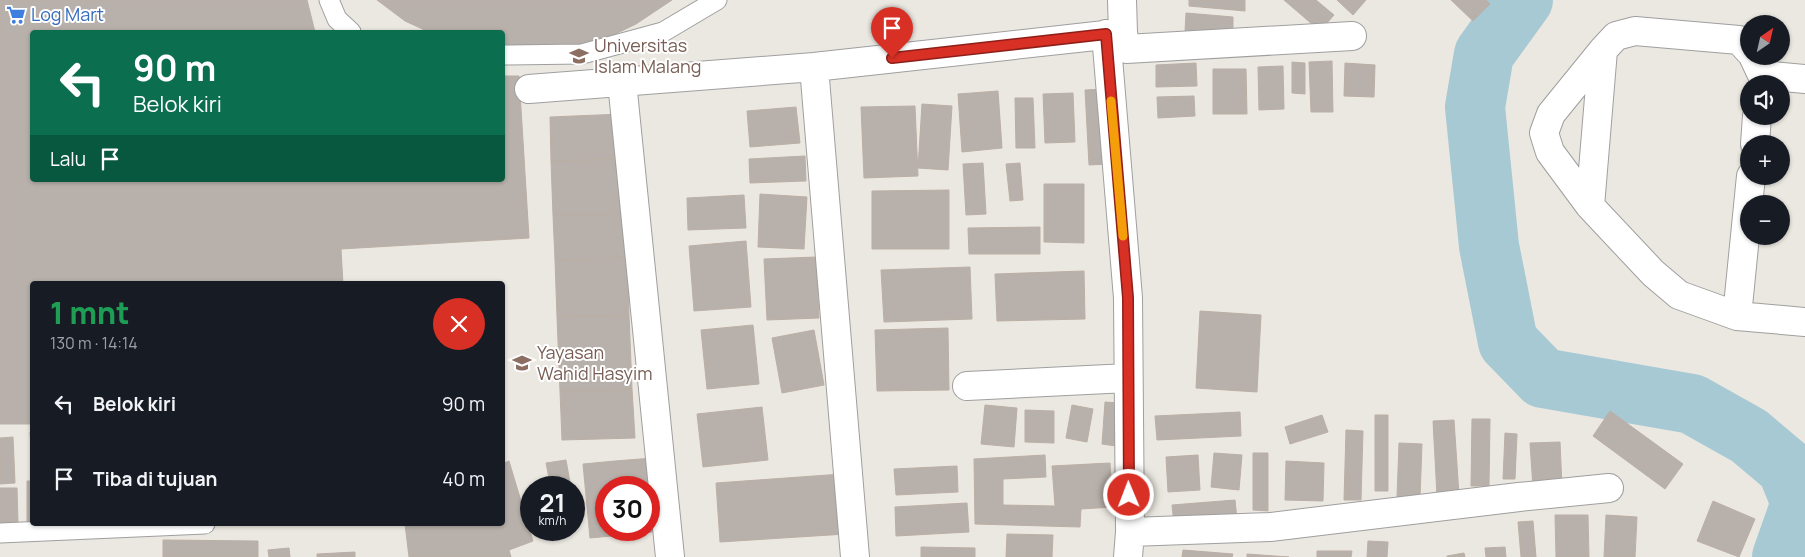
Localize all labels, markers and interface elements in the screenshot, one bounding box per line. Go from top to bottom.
place label: Log Mart [31,2,104,26]
supermarket icon: Log Mart [5,4,27,26]
pin [871,7,913,58]
icon: arrive [878,14,906,42]
north arrow [1740,15,1790,65]
map controls [1740,15,1790,245]
place label: Universitas Islam Malang [594,33,701,78]
text: 90 m [133,44,216,92]
school or university icon: Universitas Islam Malang [568,45,590,67]
icon: left [50,50,115,115]
button: sound [1740,75,1790,125]
text: Belok kiri [133,89,222,119]
button: + [1740,135,1790,185]
icon: arrive [96,145,124,173]
text: Lalu [50,146,86,172]
button: − [1740,195,1790,245]
text: 1 mnt [50,292,130,333]
button: close [433,298,485,350]
text: 130 m · 14:14 [50,332,138,354]
place label: Yayasan Wahid Hasyim [537,340,653,385]
school or university icon: Yayasan Wahid Hasyim [511,352,533,374]
icon: left [50,390,78,418]
text: Belok kiri [93,391,176,417]
text: 90 m [442,391,485,417]
icon: arrive [50,465,78,493]
text: Tiba di tujuan [93,466,217,492]
text: 40 m [442,466,485,492]
position arrow [1102,468,1154,520]
speed limit sign: 30 [595,476,660,541]
text: 21 [540,485,565,520]
text: km/h [539,512,566,529]

